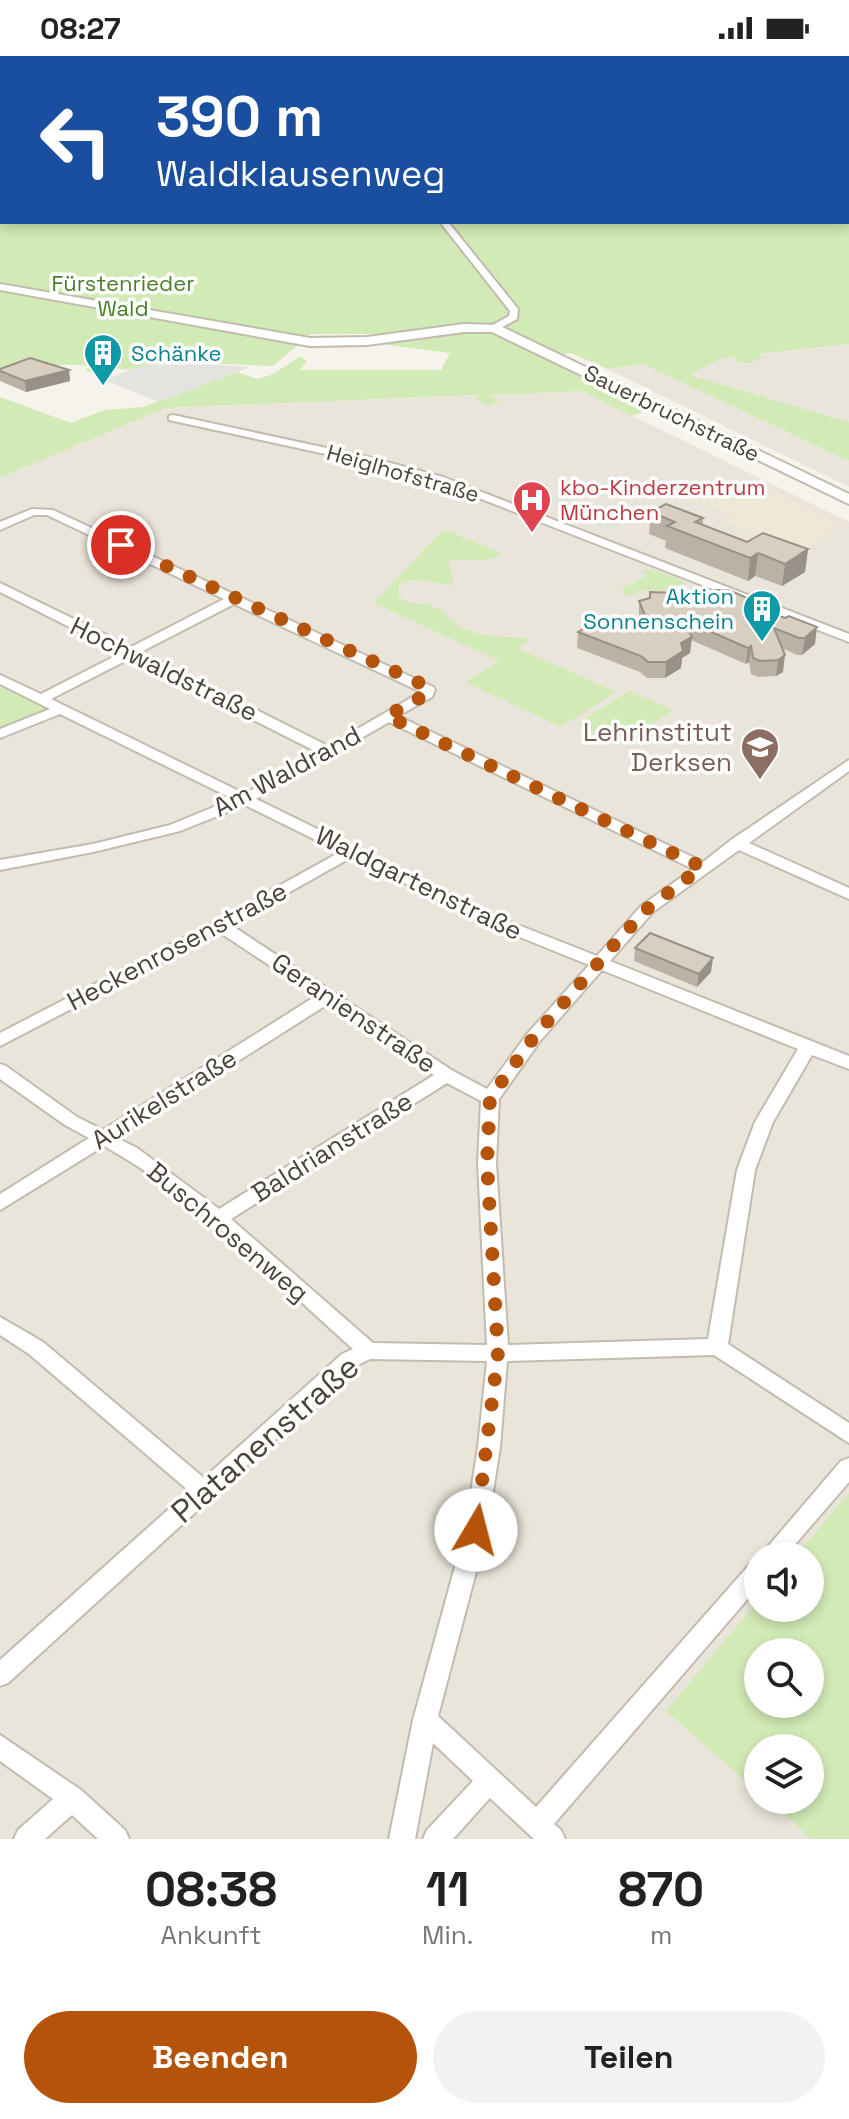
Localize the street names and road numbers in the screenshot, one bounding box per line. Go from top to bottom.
street label: Sauerbruchstraße [580,358,764,468]
street label: Heiglhofstraße [323,438,483,508]
street label: Hochwaldstraße [65,609,263,729]
street label: Am Waldrand [207,718,367,824]
street label: Waldgartenstraße [310,818,528,948]
street label: Heckenrosenstraße [61,874,293,1018]
street label: Geranienstraße [265,945,443,1081]
street label: Aurikelstraße [85,1041,243,1157]
street label: Baldrianstraße [245,1084,419,1210]
street label: Buschrosenweg [140,1154,316,1310]
street label: Platanenstraße [163,1347,367,1531]

